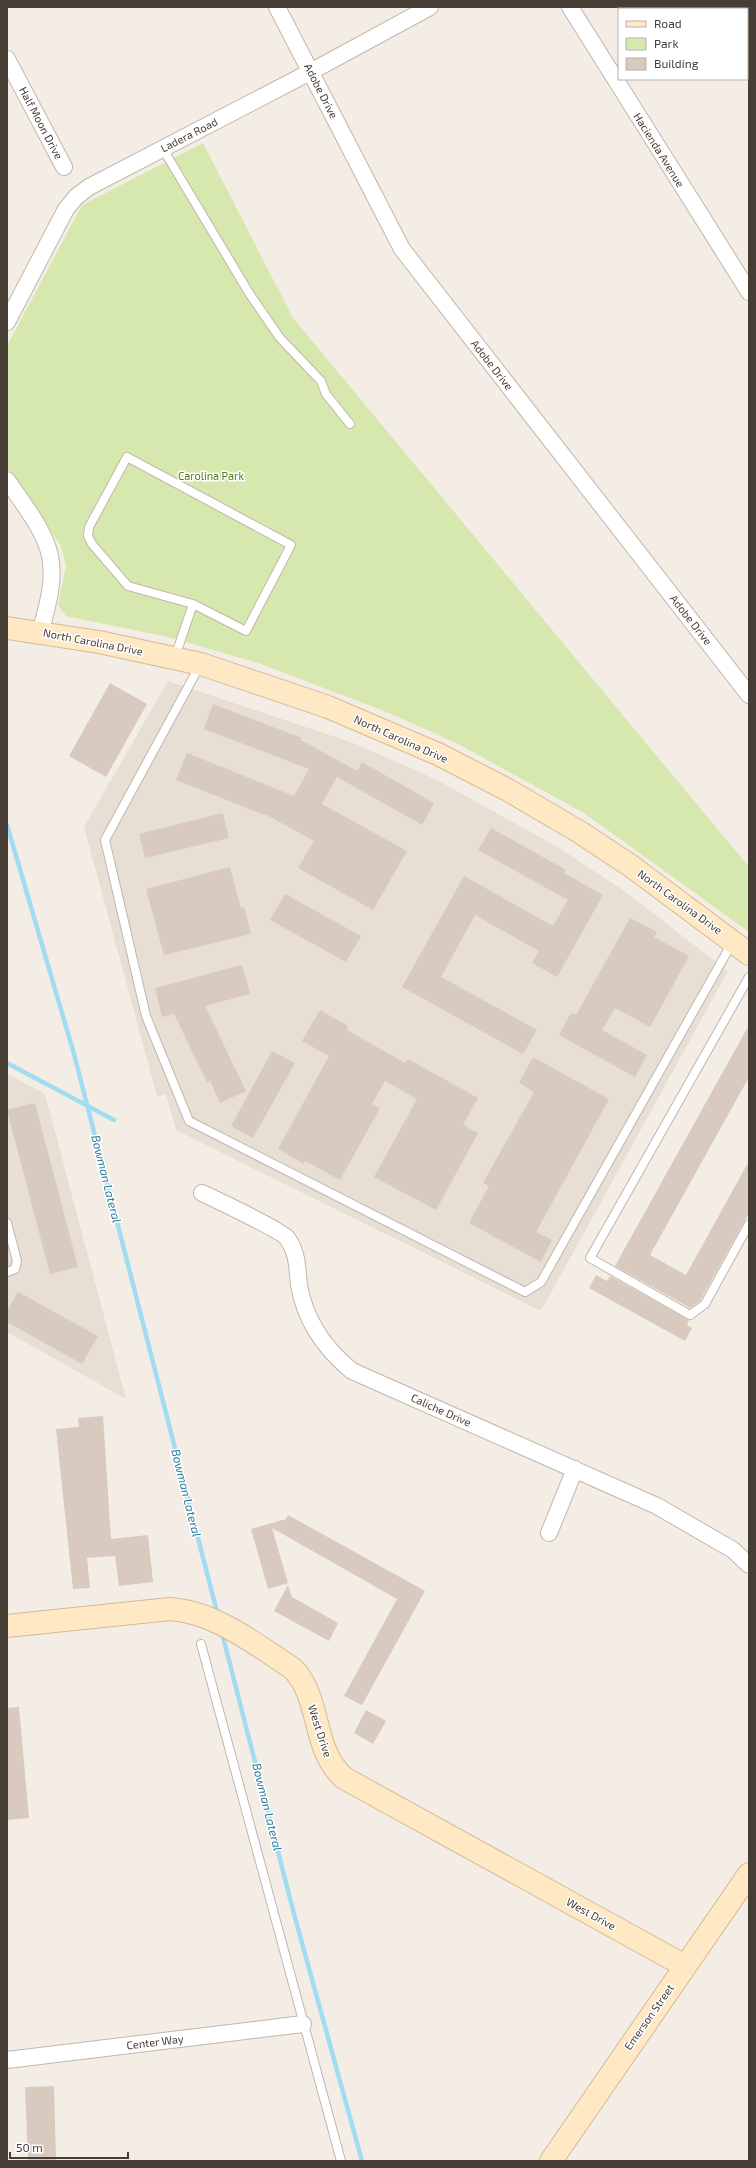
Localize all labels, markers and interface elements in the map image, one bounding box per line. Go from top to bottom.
legend [618,8,748,80]
text: Road [654,16,682,30]
text: Park [654,36,679,50]
text: Building [654,56,699,70]
street label: Adobe Drive [302,61,341,121]
street label: Half Moon Drive [17,84,66,161]
street label: Hacienda Avenue [631,110,688,189]
street label: Ladera Road [158,115,219,154]
street label: Adobe Drive [469,337,516,392]
park label: Carolina Park [178,469,244,482]
street label: Adobe Drive [668,592,715,647]
street label: North Carolina Drive [42,625,144,658]
street label: North Carolina Drive [352,712,450,765]
street label: North Carolina Drive [636,867,725,937]
water label: Bowman Lateral [89,1133,125,1224]
street label: Caliche Drive [409,1390,473,1429]
water label: Bowman Lateral [169,1447,205,1538]
street label: West Drive [306,1703,335,1759]
water label: Bowman Lateral [250,1761,286,1852]
street label: West Drive [564,1895,618,1932]
street label: Emerson Street [621,1981,676,2052]
street label: Center Way [126,2032,184,2051]
scale bar [10,2134,128,2160]
text: 50 m [16,2140,43,2154]

